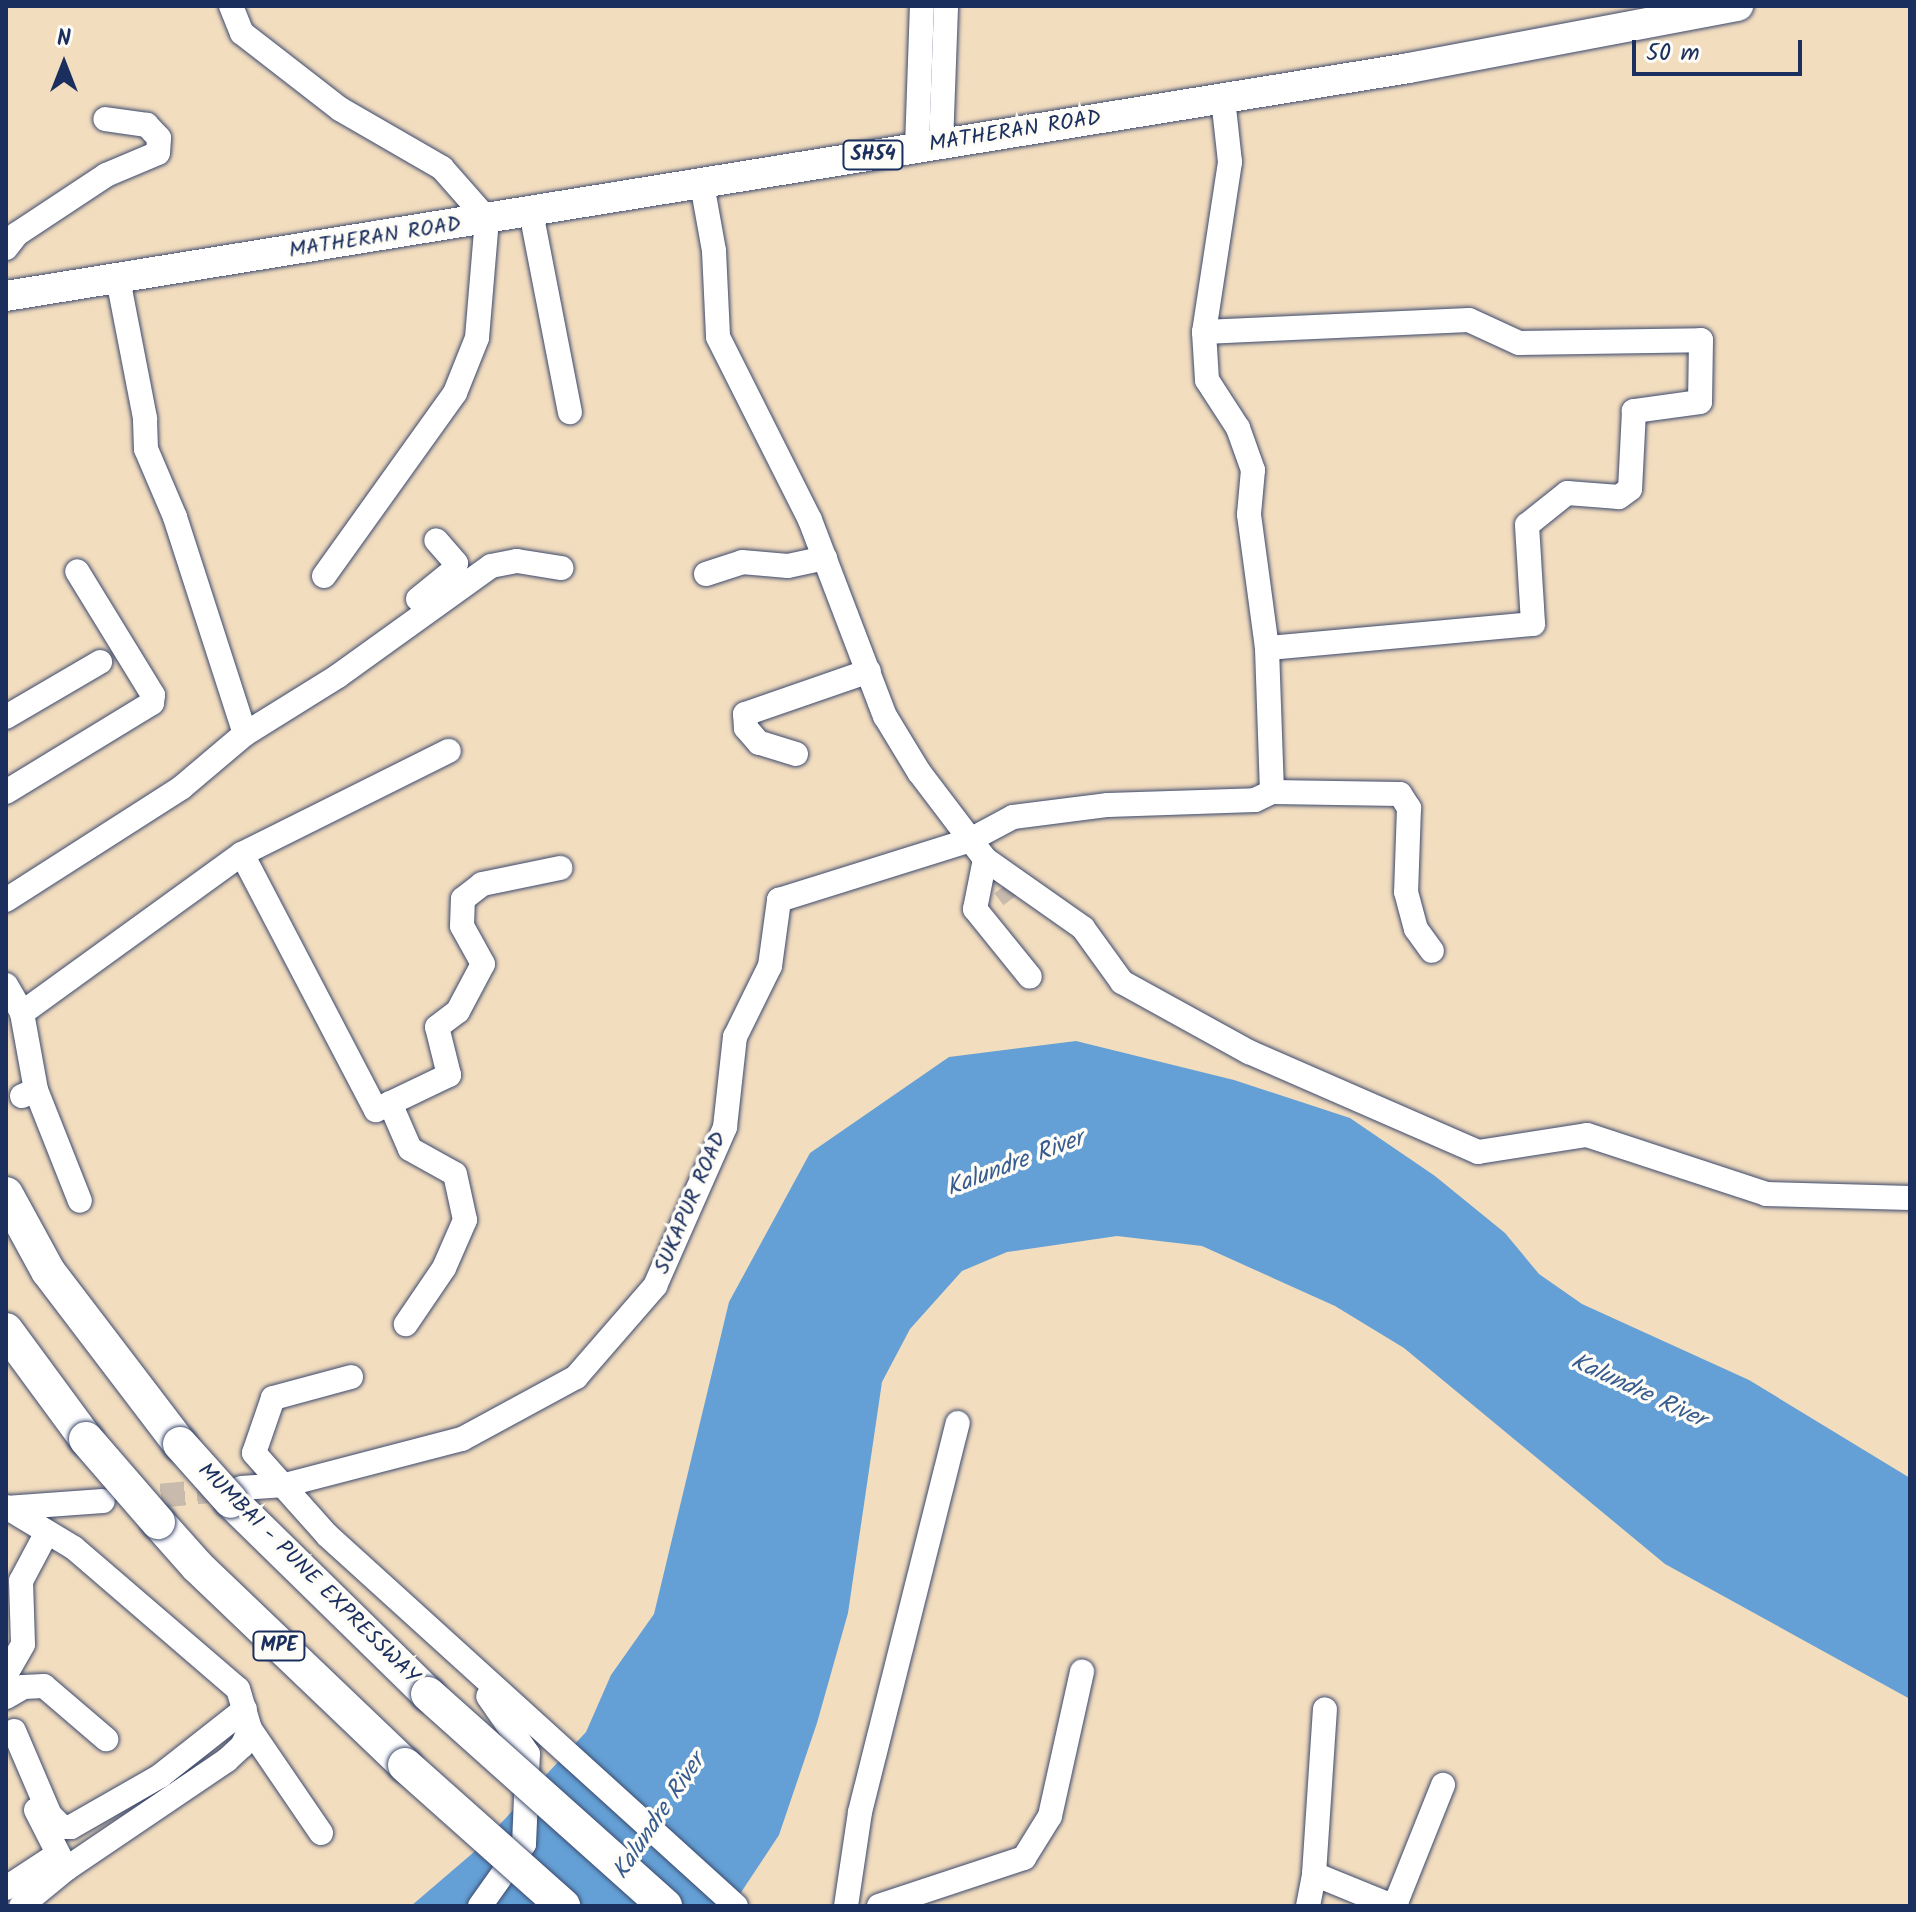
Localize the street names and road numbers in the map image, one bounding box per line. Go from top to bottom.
street label: MATHERAN ROAD [927,105,1103,159]
road number: SH54 [841,139,905,171]
street label: MATHERAN ROAD [287,211,463,265]
street label: SUKAPUR ROAD [649,1128,733,1278]
street label: MUMBAI - PUNE EXPRESSWAY [192,1458,424,1690]
road number: MPE [251,1630,307,1662]

